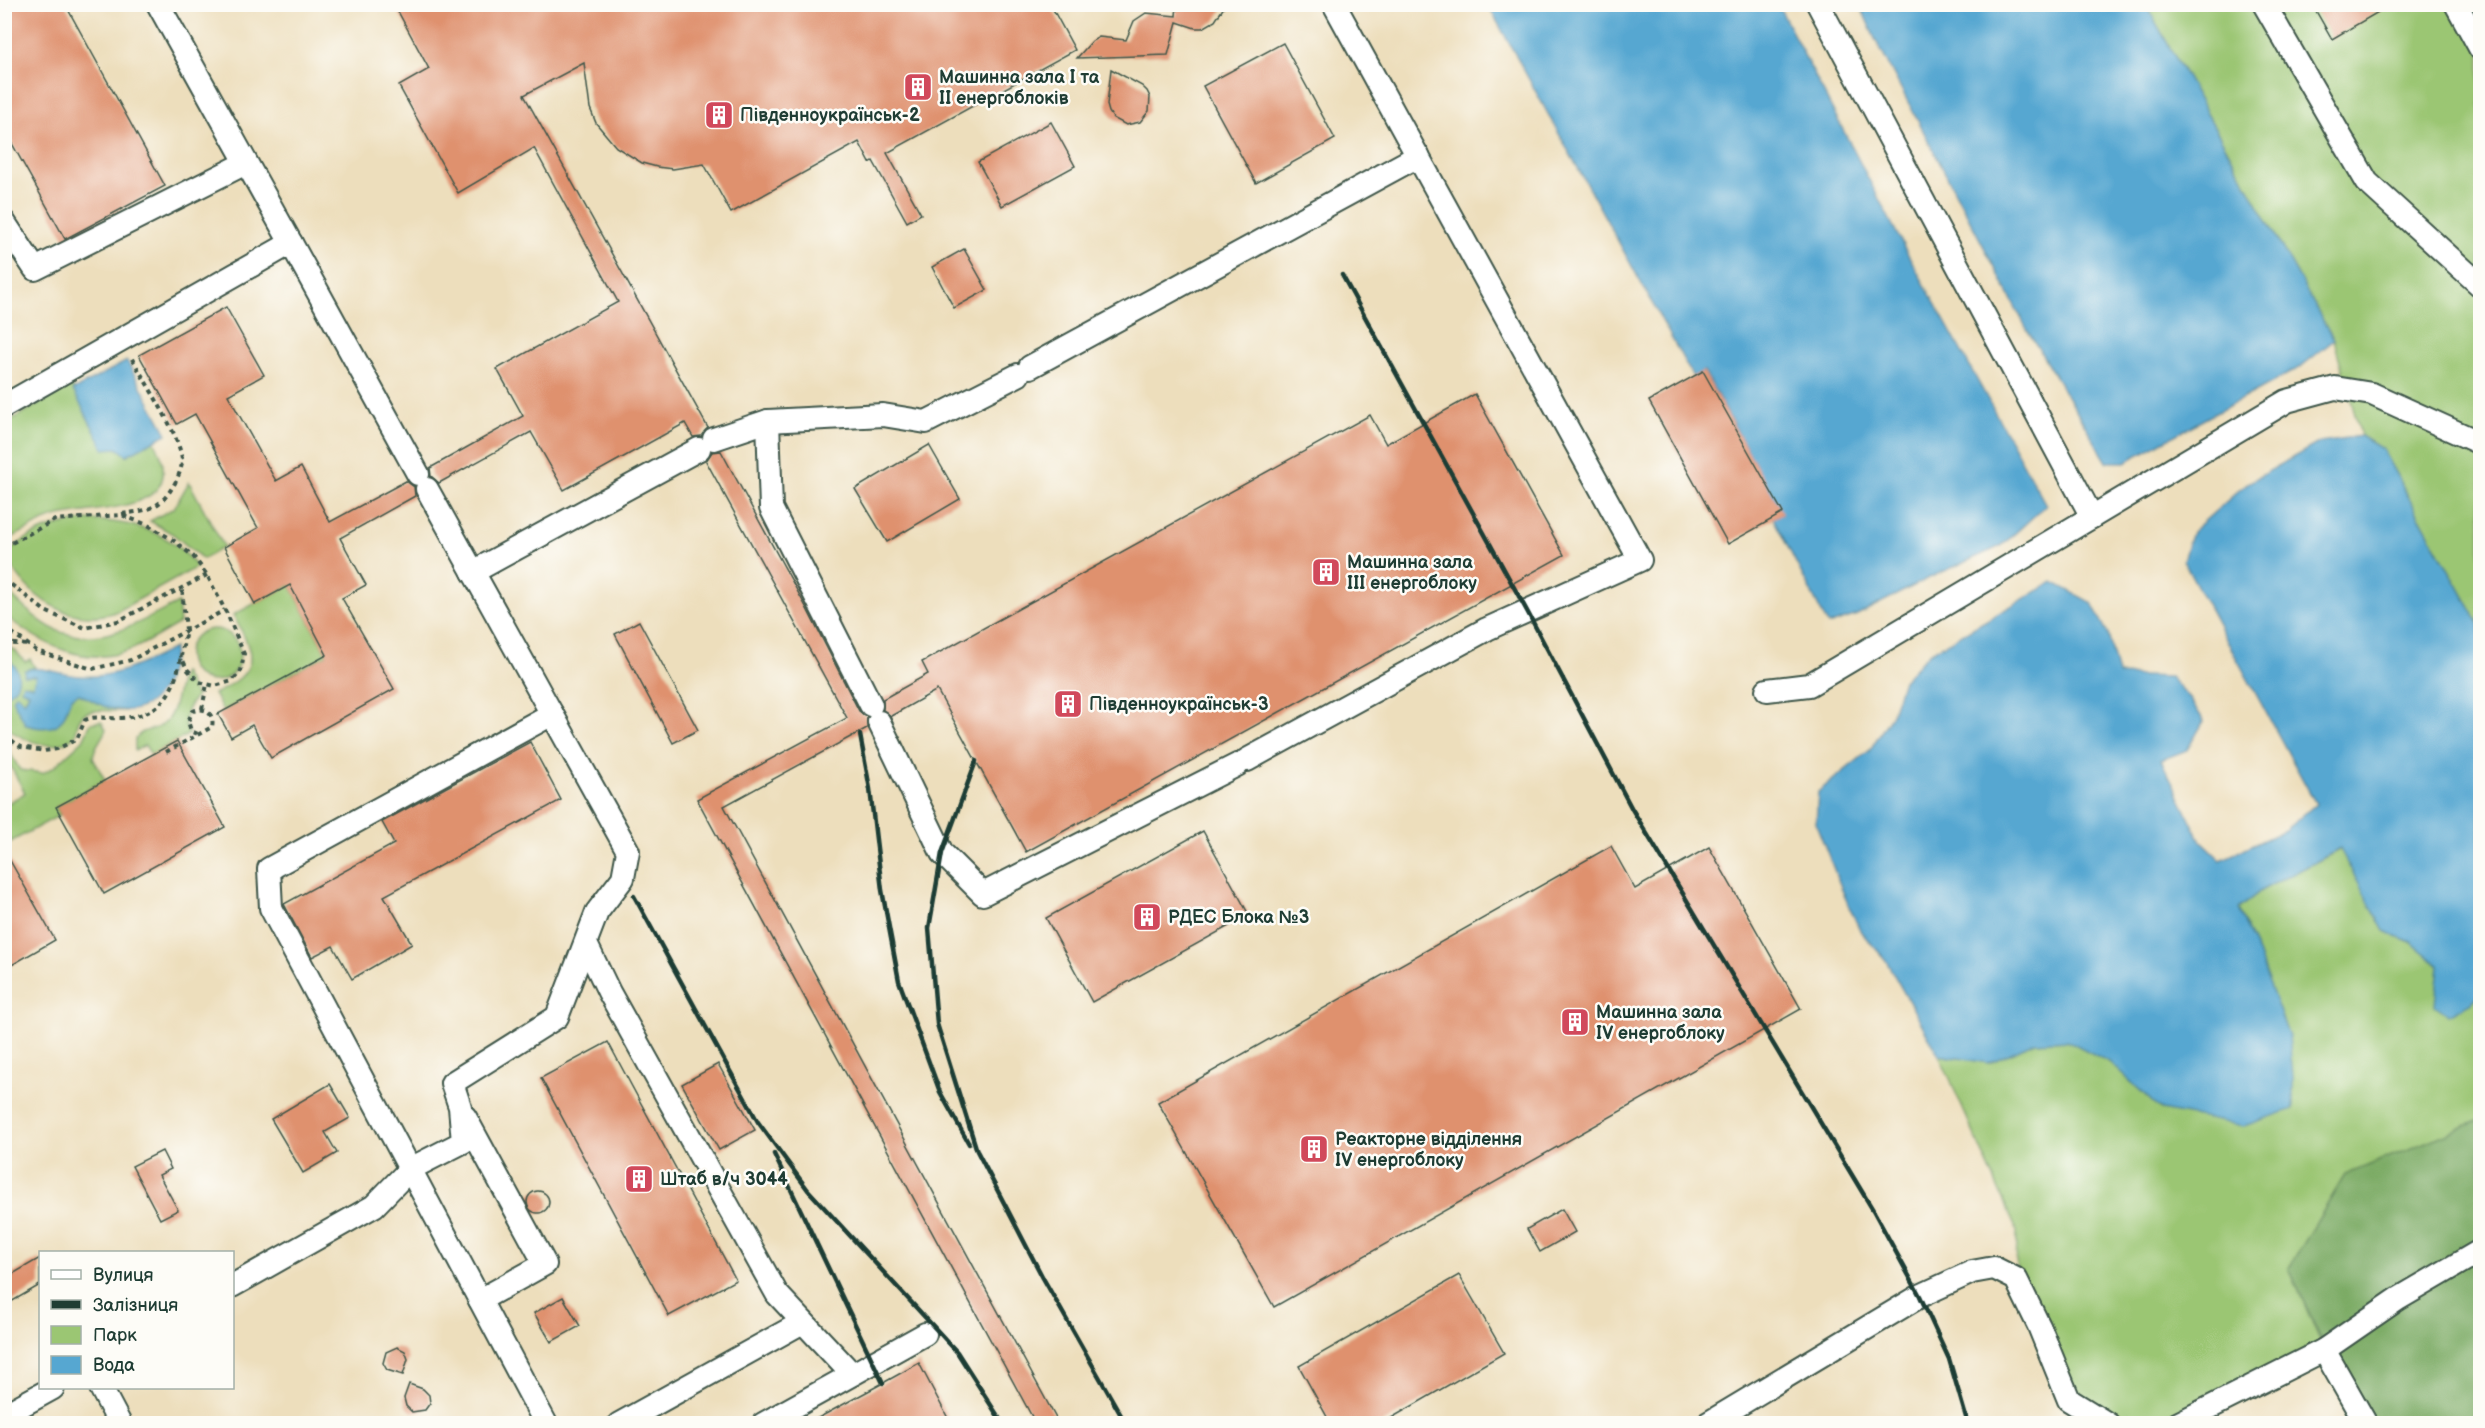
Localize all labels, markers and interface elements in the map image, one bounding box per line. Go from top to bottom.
place label: Машинна зала I та II енергоблоків [939,67,1100,109]
building icon: Машинна зала I та II енергоблоків [902,71,934,103]
building icon: Південноукраїнськ-2 [703,99,735,131]
place label: Південноукраїнськ-2 [740,105,920,126]
place label: Машинна зала III енергоблоку [1347,552,1477,594]
building icon: Машинна зала III енергоблоку [1310,556,1342,588]
building icon: Південноукраїнськ-3 [1052,688,1084,720]
place label: Південноукраїнськ-3 [1089,694,1268,715]
building icon: РДЕС Блока №3 [1131,901,1163,933]
place label: РДЕС Блока №3 [1168,907,1309,928]
place label: Машинна зала IV енергоблоку [1596,1002,1725,1044]
building icon: Машинна зала IV енергоблоку [1559,1006,1591,1038]
place label: Реакторне відділення IV енергоблоку [1335,1129,1522,1171]
building icon: Реакторне відділення IV енергоблоку [1298,1133,1330,1165]
building icon: Штаб в/ч 3044 [623,1163,655,1195]
place label: Штаб в/ч 3044 [660,1169,788,1190]
legend [39,1251,234,1389]
text: Вулиця [93,1265,154,1286]
text: Залізниця [93,1295,178,1316]
text: Парк [93,1325,137,1346]
text: Вода [93,1355,135,1376]

